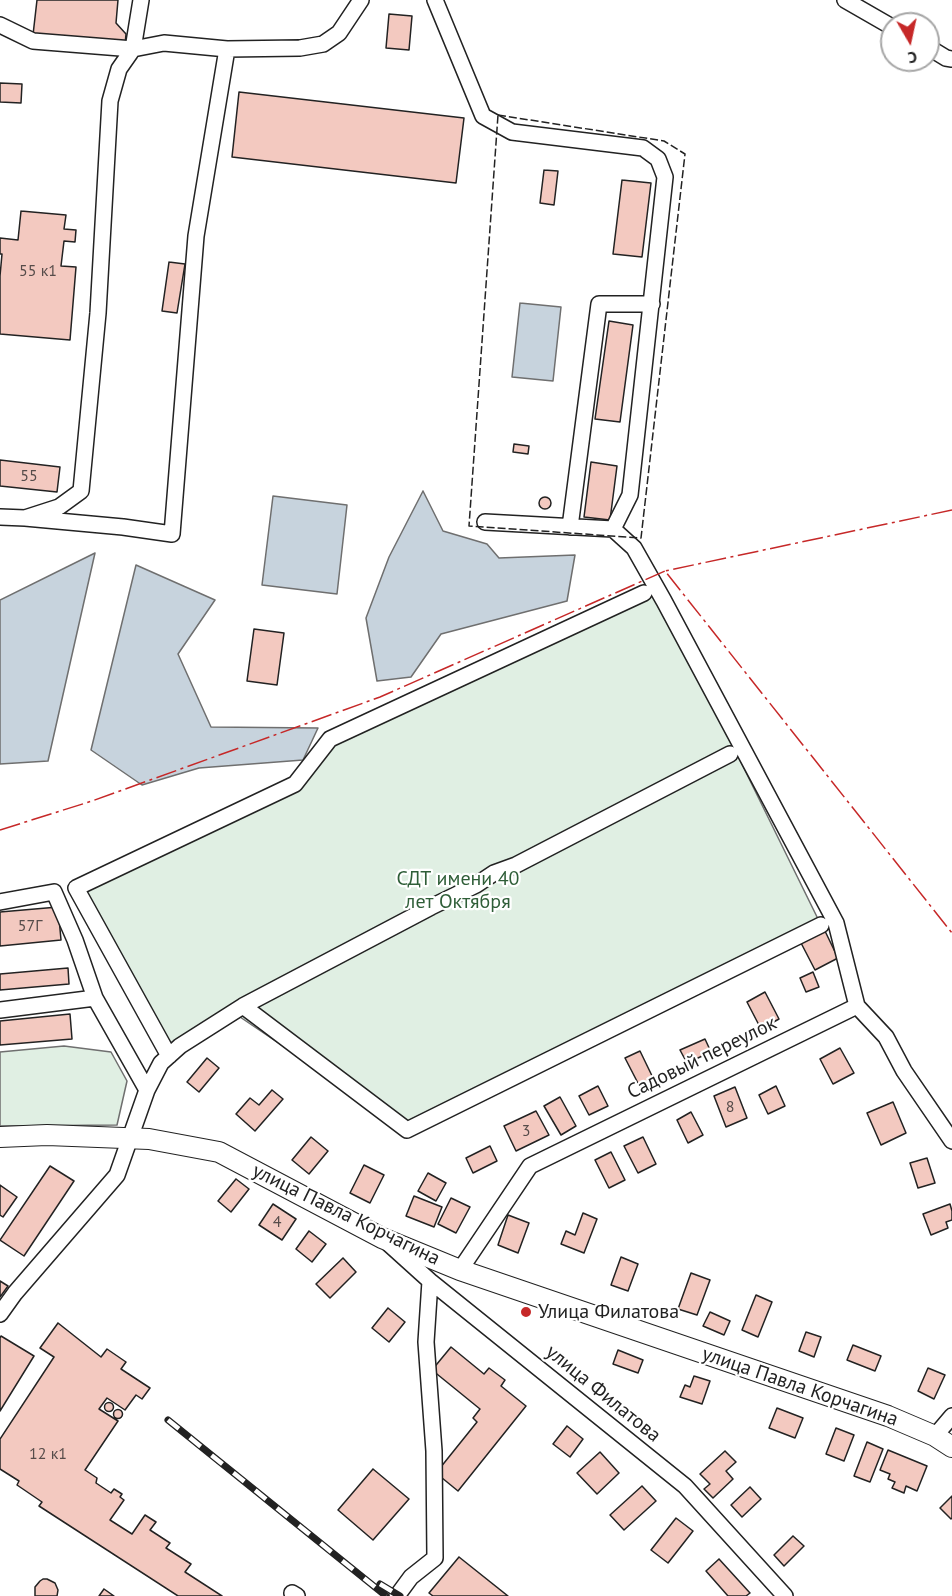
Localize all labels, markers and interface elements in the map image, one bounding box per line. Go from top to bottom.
north arrow [880,12,940,72]
text: С [907,47,918,68]
house number: 55 к1 [19,261,57,281]
house number: 55 [20,466,38,486]
park label: СДТ имени 40 лет Октября [397,867,519,914]
house number: 57Г [18,916,42,936]
street label: Садовый переулок [623,1011,781,1105]
house number: 8 [726,1097,734,1117]
house number: 3 [522,1121,530,1141]
street label: улица Павла Корчагина [248,1159,444,1271]
house number: 4 [273,1212,281,1232]
place label: Улица Филатова [538,1300,679,1324]
marker: Улица Филатова [519,1305,533,1319]
street label: улица Филатова [541,1340,665,1448]
street label: улица Павла Корчагина [699,1342,901,1432]
house number: 12 к1 [29,1444,67,1464]

